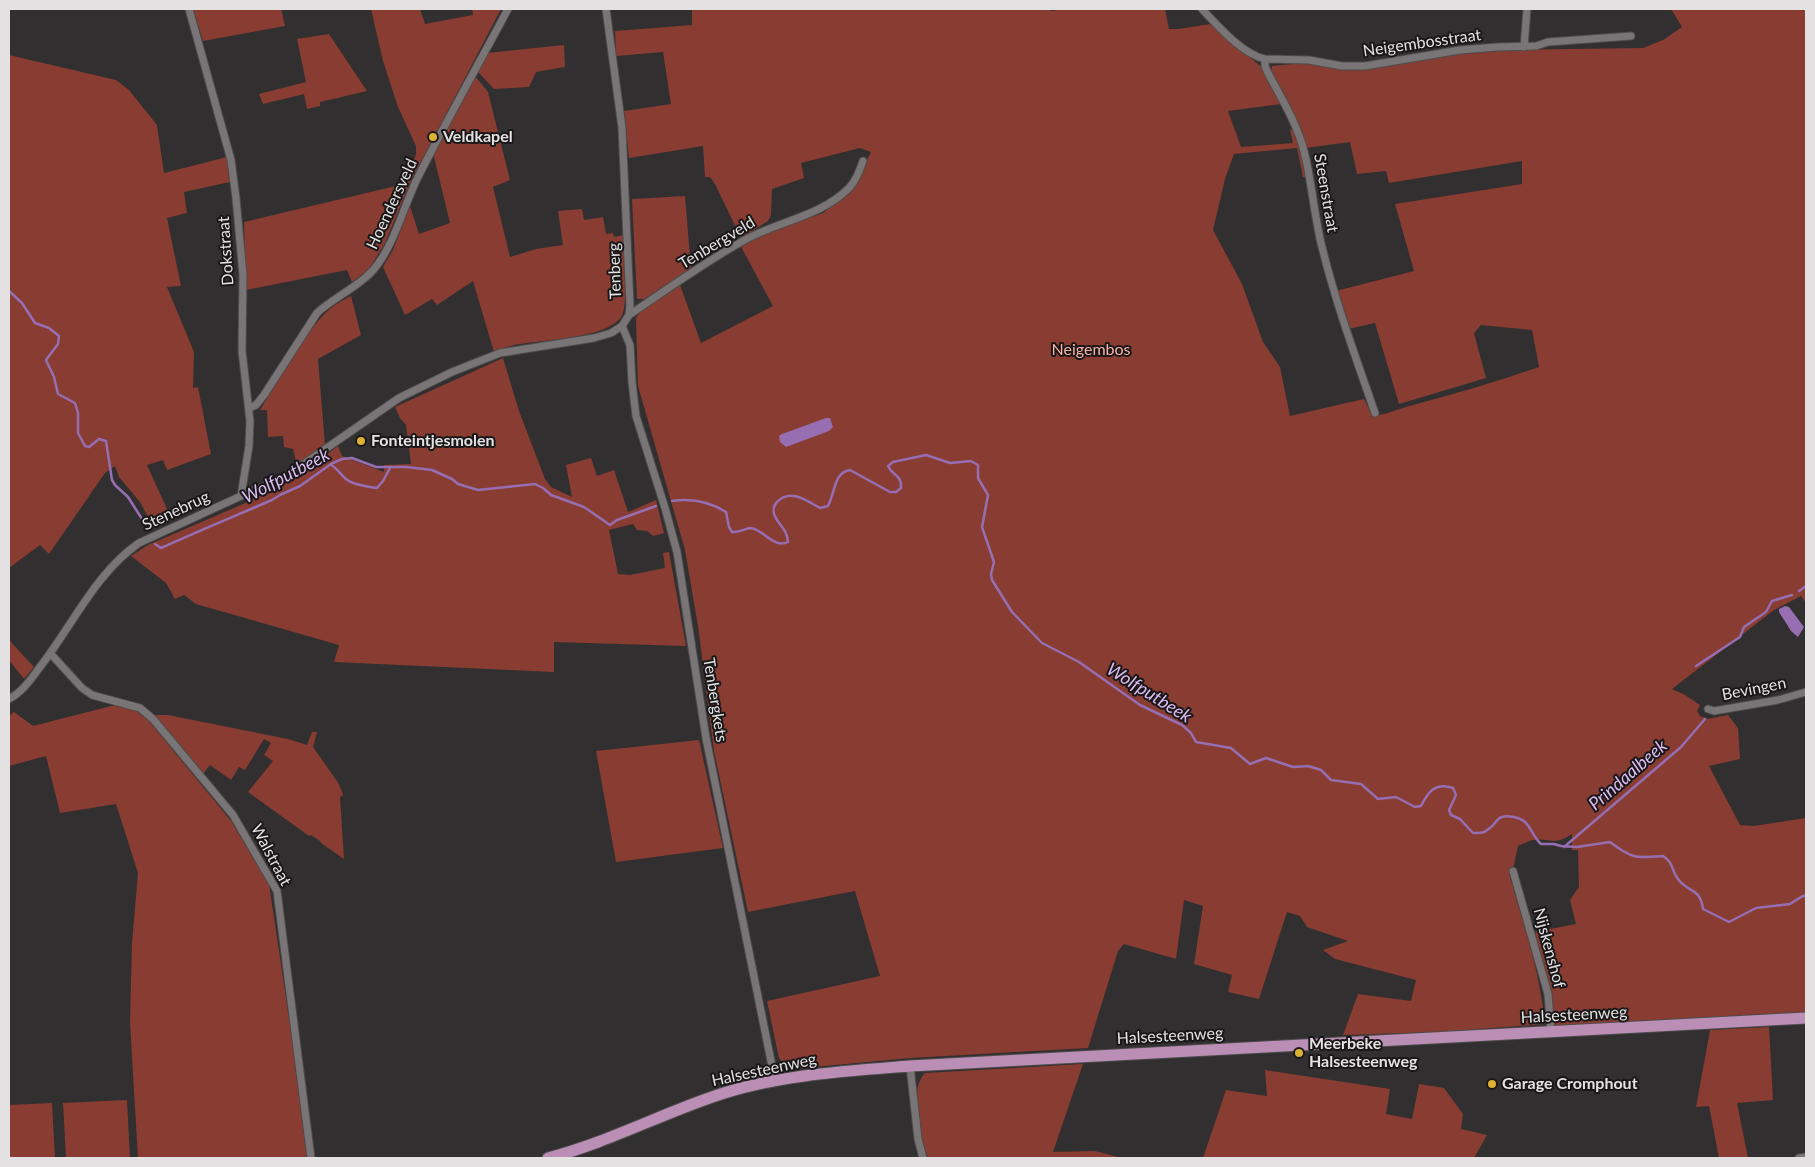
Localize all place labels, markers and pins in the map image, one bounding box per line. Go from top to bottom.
place label: Veldkapel [443,127,513,147]
marker: Veldkapel [427,131,439,143]
place label: Fonteintjesmolen [371,431,495,451]
marker: Fonteintjesmolen [355,435,367,447]
place label: Meerbeke Halsesteenweg [1309,1034,1417,1072]
marker: Meerbeke Halsesteenweg [1293,1047,1305,1059]
place label: Garage Cromphout [1502,1074,1638,1094]
marker: Garage Cromphout [1486,1078,1498,1090]

